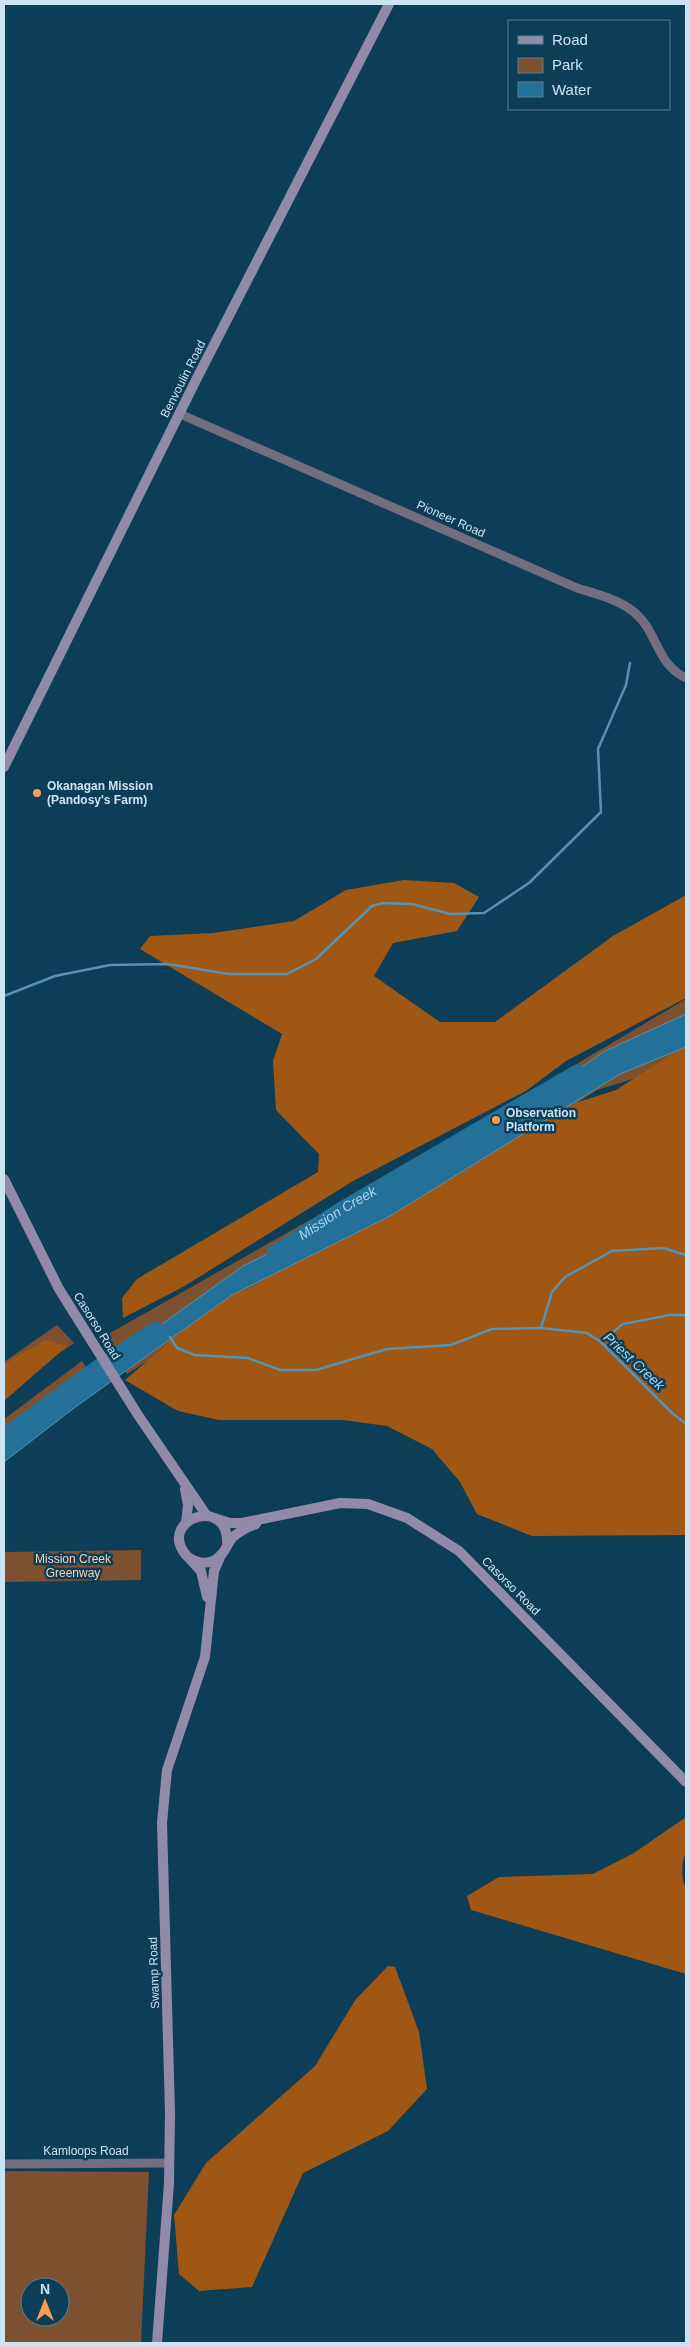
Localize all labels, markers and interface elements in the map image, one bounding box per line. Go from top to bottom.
legend [508,20,670,110]
text: Road [552,31,588,48]
text: Park [552,56,583,73]
text: Water [552,81,591,98]
street label: Benvoulin Road [158,338,208,420]
street label: Pioneer Road [415,498,487,540]
place label: Okanagan Mission (Pandosy's Farm) [47,779,153,807]
marker: Okanagan Mission (Pandosy's Farm) [31,787,43,799]
place label: Observation Platform [506,1106,576,1134]
marker: Observation Platform [490,1114,502,1126]
water label: Mission Creek [295,1182,380,1243]
street label: Casorso Road [71,1290,123,1362]
water label: Priest Creek [600,1329,668,1394]
park label: Mission Creek Greenway [35,1552,112,1580]
street label: Casorso Road [479,1554,543,1618]
street label: Swamp Road [146,1937,162,2009]
street label: Kamloops Road [43,2144,129,2158]
north arrow [20,2277,70,2327]
text: N [40,2281,50,2297]

